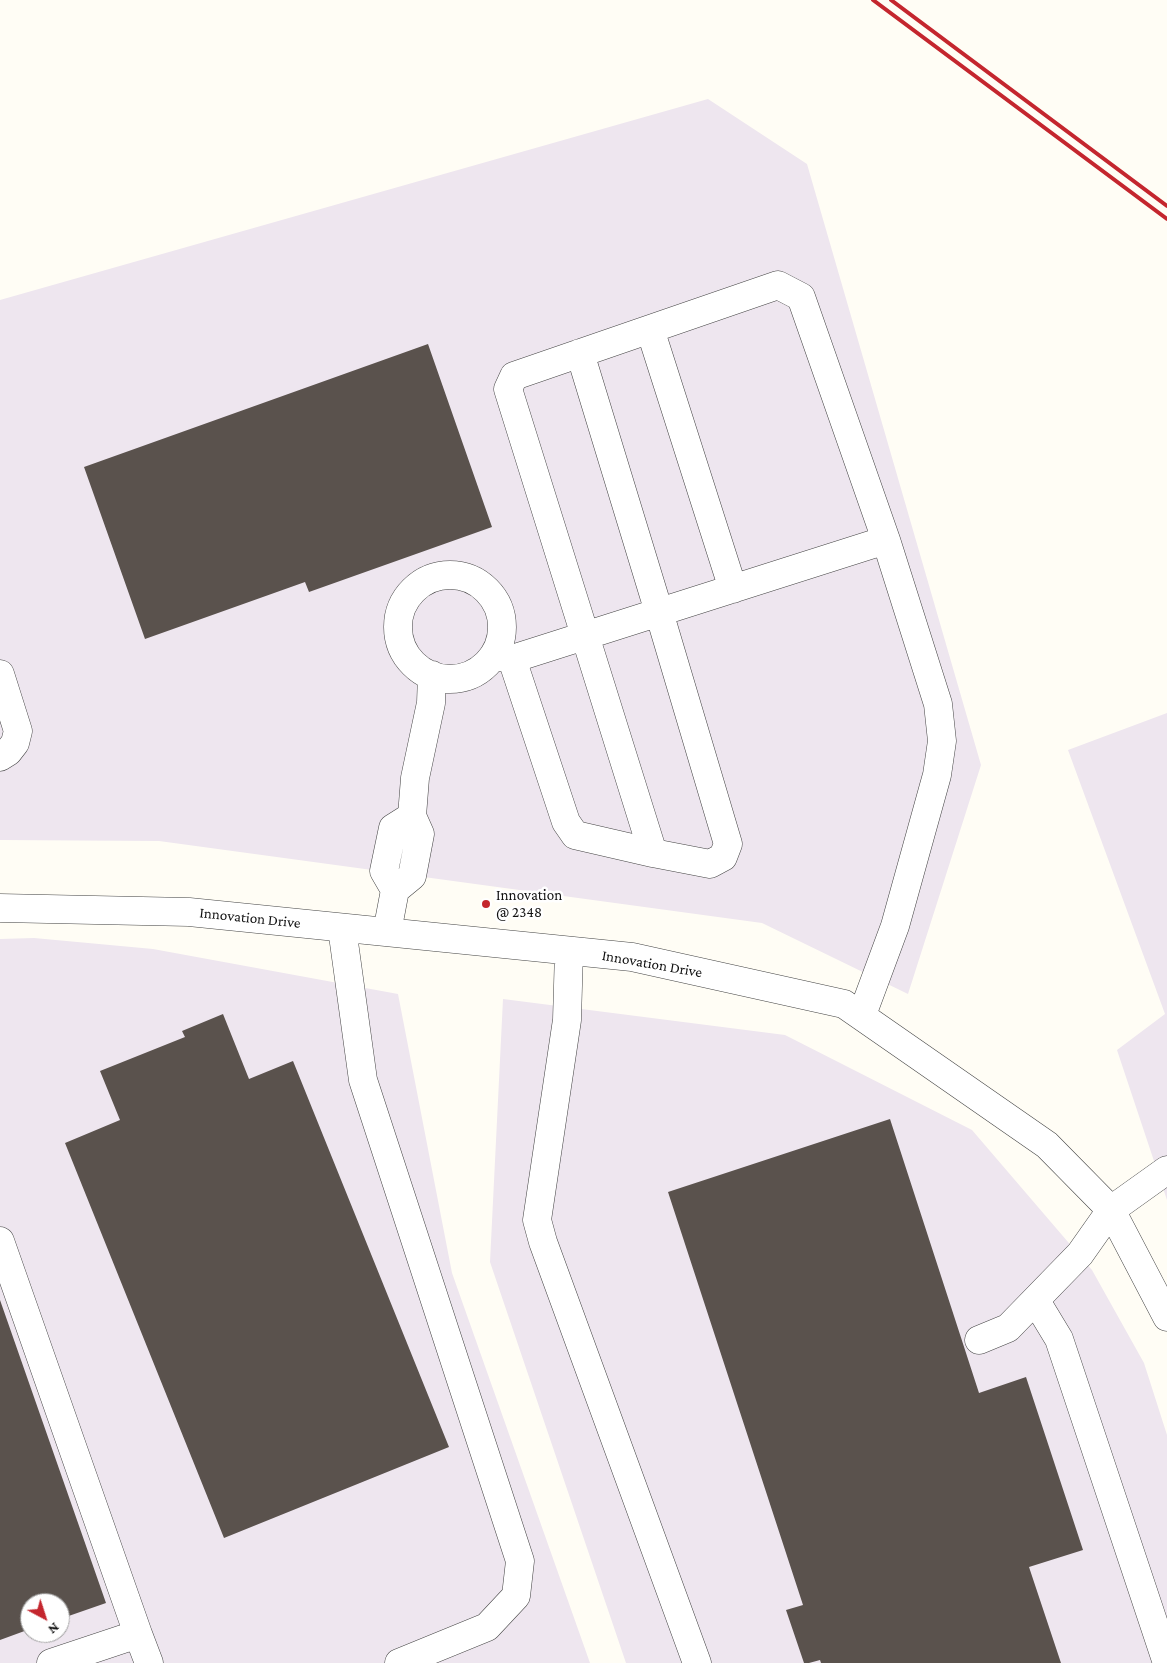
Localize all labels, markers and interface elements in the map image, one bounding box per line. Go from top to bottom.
place label: Innovation @ 2348 [496,886,562,921]
marker: Innovation @ 2348 [480,898,492,910]
street label: Innovation Drive [199,904,301,932]
street label: Innovation Drive [600,946,704,982]
north arrow [20,1593,70,1643]
text: N [45,1620,63,1638]

